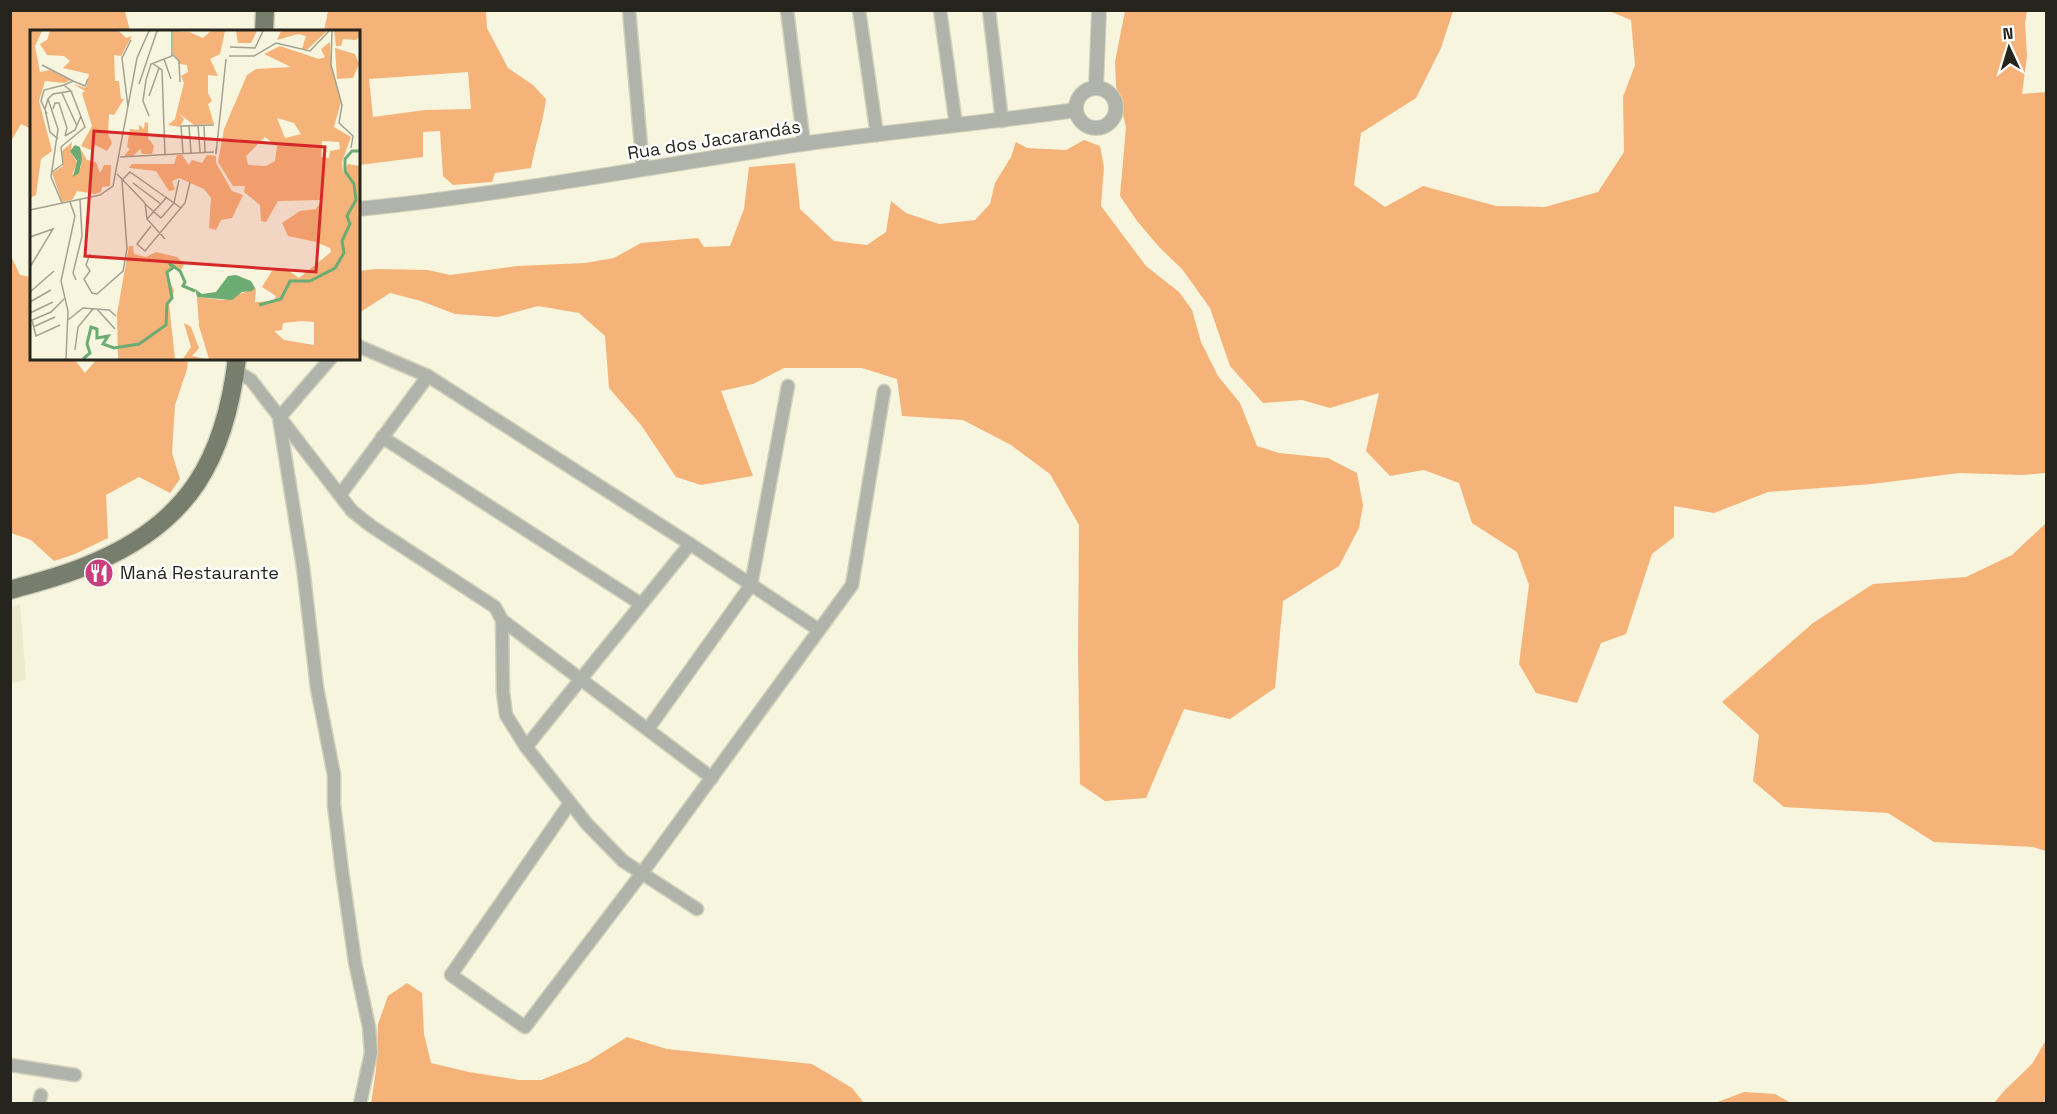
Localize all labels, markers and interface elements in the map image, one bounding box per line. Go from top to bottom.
north arrow [1979,18,2039,78]
text: N [2002,23,2014,44]
inset map [30,30,360,360]
street label: Rua dos Jacarandás [626,114,802,165]
restaurant icon: Maná Restaurante [83,557,115,589]
place label: Maná Restaurante [120,561,279,584]

